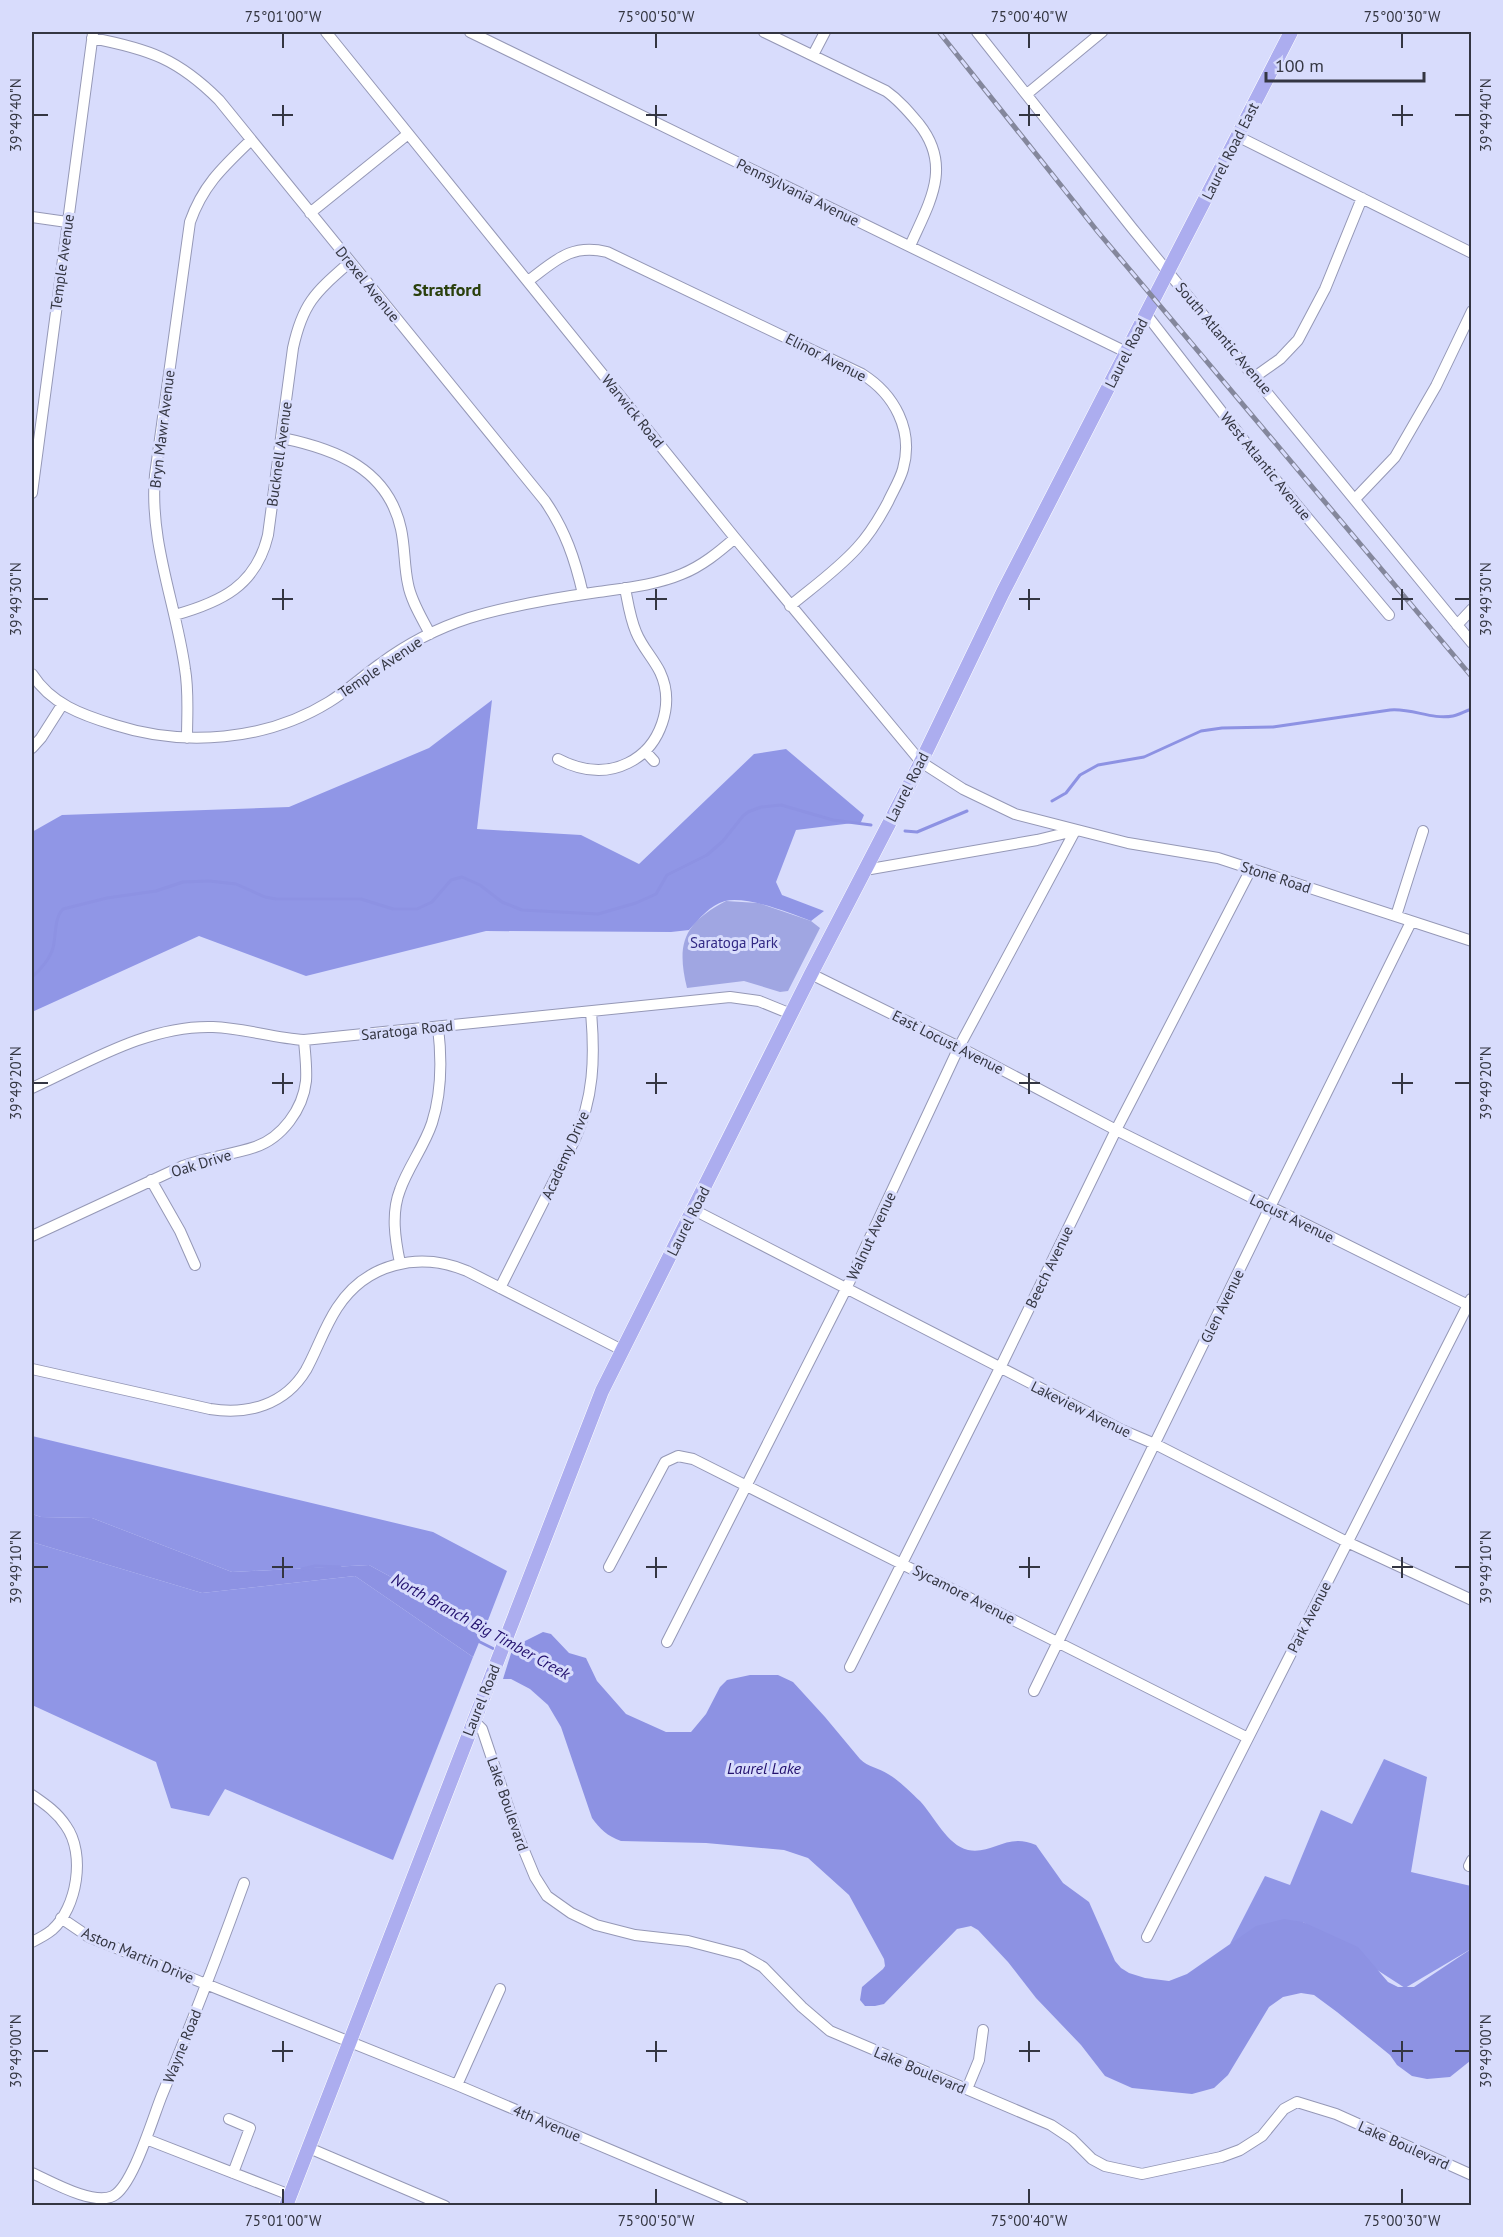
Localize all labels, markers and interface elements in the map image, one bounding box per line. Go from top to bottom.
text: 75°01'00"W [245,7,322,26]
text: 75°00'50"W [618,7,695,26]
text: 75°00'40"W [991,7,1068,26]
text: 75°00'30"W [1364,7,1441,26]
scale bar [1266,45,1424,83]
text: 100 m [1275,54,1324,77]
text: 39°49'40"N [6,78,25,152]
text: 39°49'40"N [1476,78,1495,152]
street label: Laurel Road East [1197,99,1263,203]
street label: Pennsylvania Avenue [733,154,863,230]
street label: Temple Avenue [46,213,78,311]
street label: Drexel Avenue [332,242,404,326]
district label: Stratford [413,278,481,301]
street label: South Atlantic Avenue [1172,278,1276,398]
street label: Laurel Road [1100,315,1152,391]
street label: Elinor Avenue [782,329,870,385]
street label: Bryn Mawr Avenue [145,369,179,489]
street label: Warwick Road [598,371,668,451]
street label: Bucknell Avenue [262,400,296,508]
street label: West Atlantic Avenue [1216,408,1316,524]
text: 39°49'30"N [6,562,25,636]
text: 39°49'30"N [1476,562,1495,636]
street label: Temple Avenue [335,632,425,702]
street label: Laurel Road [881,749,933,825]
street label: Stone Road [1239,857,1313,897]
park label: Saratoga Park [690,933,779,952]
street label: East Locust Avenue [889,1006,1007,1078]
street label: Saratoga Road [360,1016,454,1044]
text: 39°49'20"N [6,1046,25,1120]
text: 39°49'20"N [1476,1046,1495,1120]
street label: Academy Drive [537,1108,593,1202]
street label: Oak Drive [169,1145,233,1181]
street label: Laurel Road [662,1183,714,1259]
street label: Walnut Avenue [842,1189,900,1283]
street label: Locust Avenue [1247,1189,1337,1247]
street label: Beech Avenue [1021,1223,1077,1311]
street label: Glen Avenue [1196,1266,1248,1346]
street label: Lakeview Avenue [1028,1377,1134,1441]
text: 39°49'10"N [6,1530,25,1604]
text: 39°49'10"N [1476,1530,1495,1604]
street label: Sycamore Avenue [910,1560,1018,1628]
water label: North Branch Big Timber Creek [388,1569,574,1684]
street label: Park Avenue [1283,1578,1335,1656]
street label: Laurel Road [458,1661,504,1739]
street label: Lake Boulevard [483,1755,533,1853]
water label: Laurel Lake [727,1758,802,1778]
street label: Aston Martin Drive [79,1923,197,1987]
street label: Wayne Road [159,2006,205,2086]
text: 39°49'00"N [6,2014,25,2088]
text: 39°49'00"N [1476,2014,1495,2088]
street label: Lake Boulevard [871,2042,969,2098]
street label: 4th Avenue [510,2100,584,2146]
street label: Lake Boulevard [1355,2116,1453,2174]
text: 75°01'00"W [245,2211,322,2230]
text: 75°00'50"W [618,2211,695,2230]
text: 75°00'40"W [991,2211,1068,2230]
text: 75°00'30"W [1364,2211,1441,2230]

